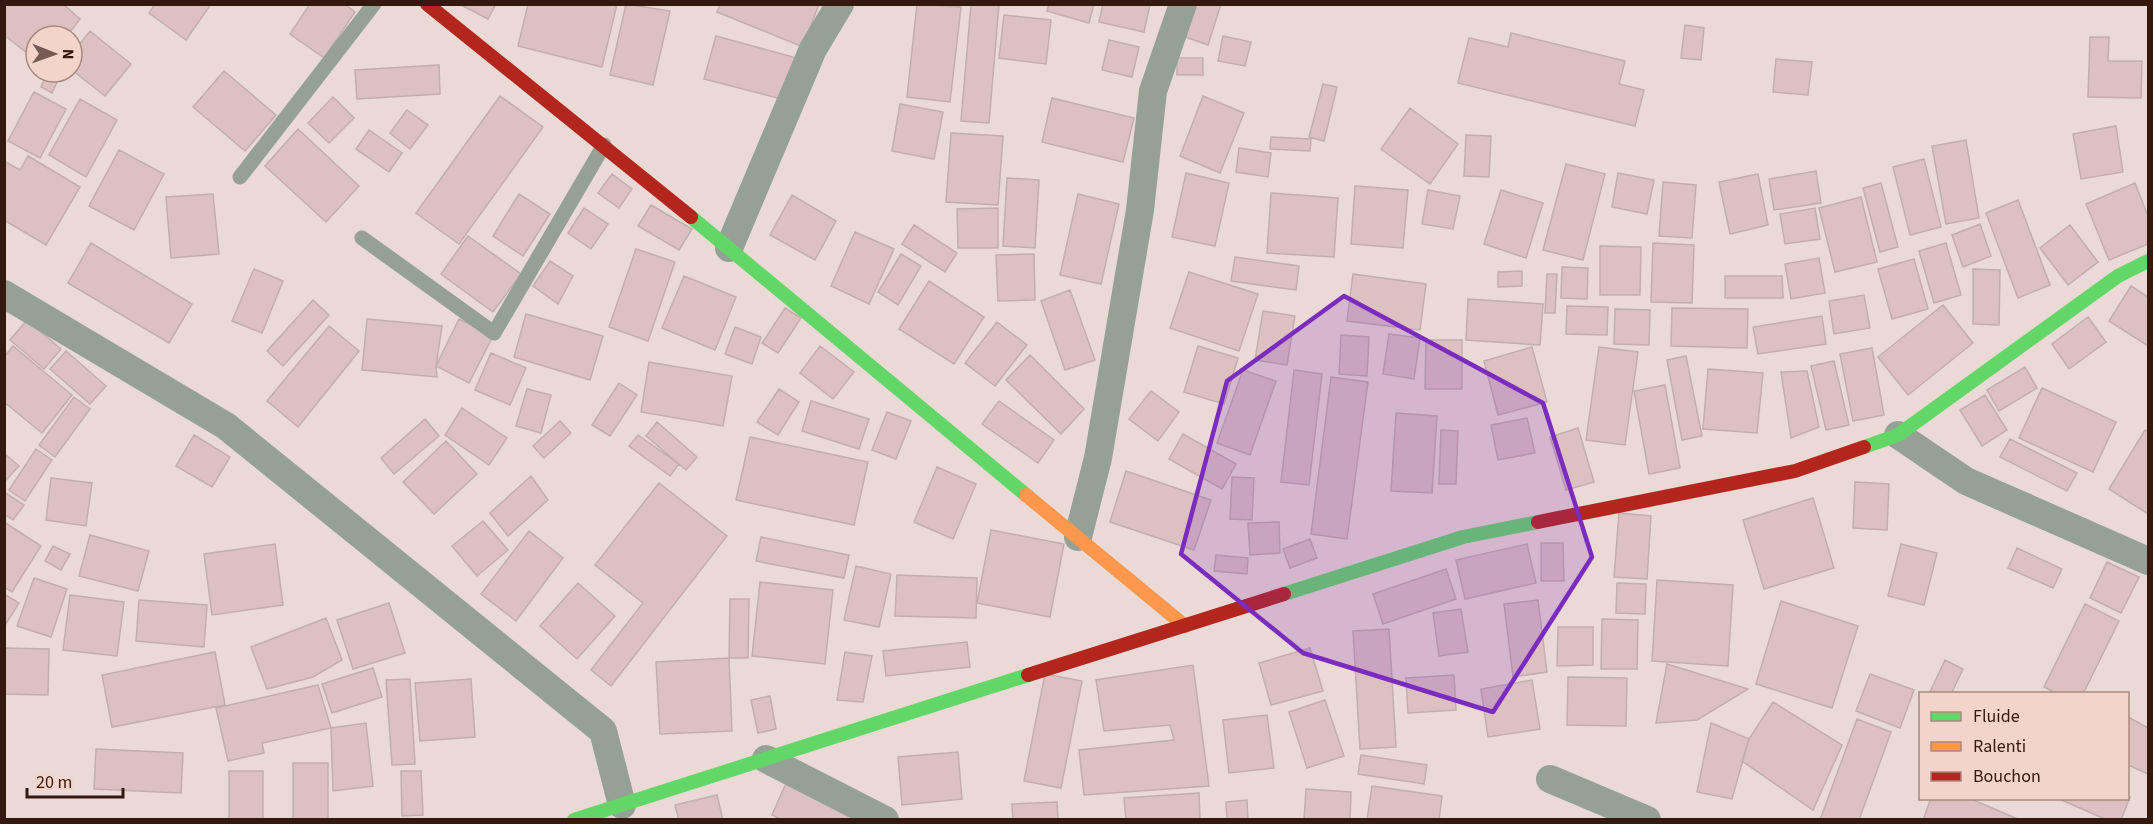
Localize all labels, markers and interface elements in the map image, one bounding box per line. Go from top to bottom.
north arrow [24,24,84,84]
text: N [57,49,79,60]
legend [1919,692,2129,800]
text: Fluide [1973,704,2020,729]
text: Ralenti [1973,734,2026,759]
scale bar [27,761,123,799]
text: Bouchon [1973,764,2041,789]
text: 20 m [36,770,72,795]

